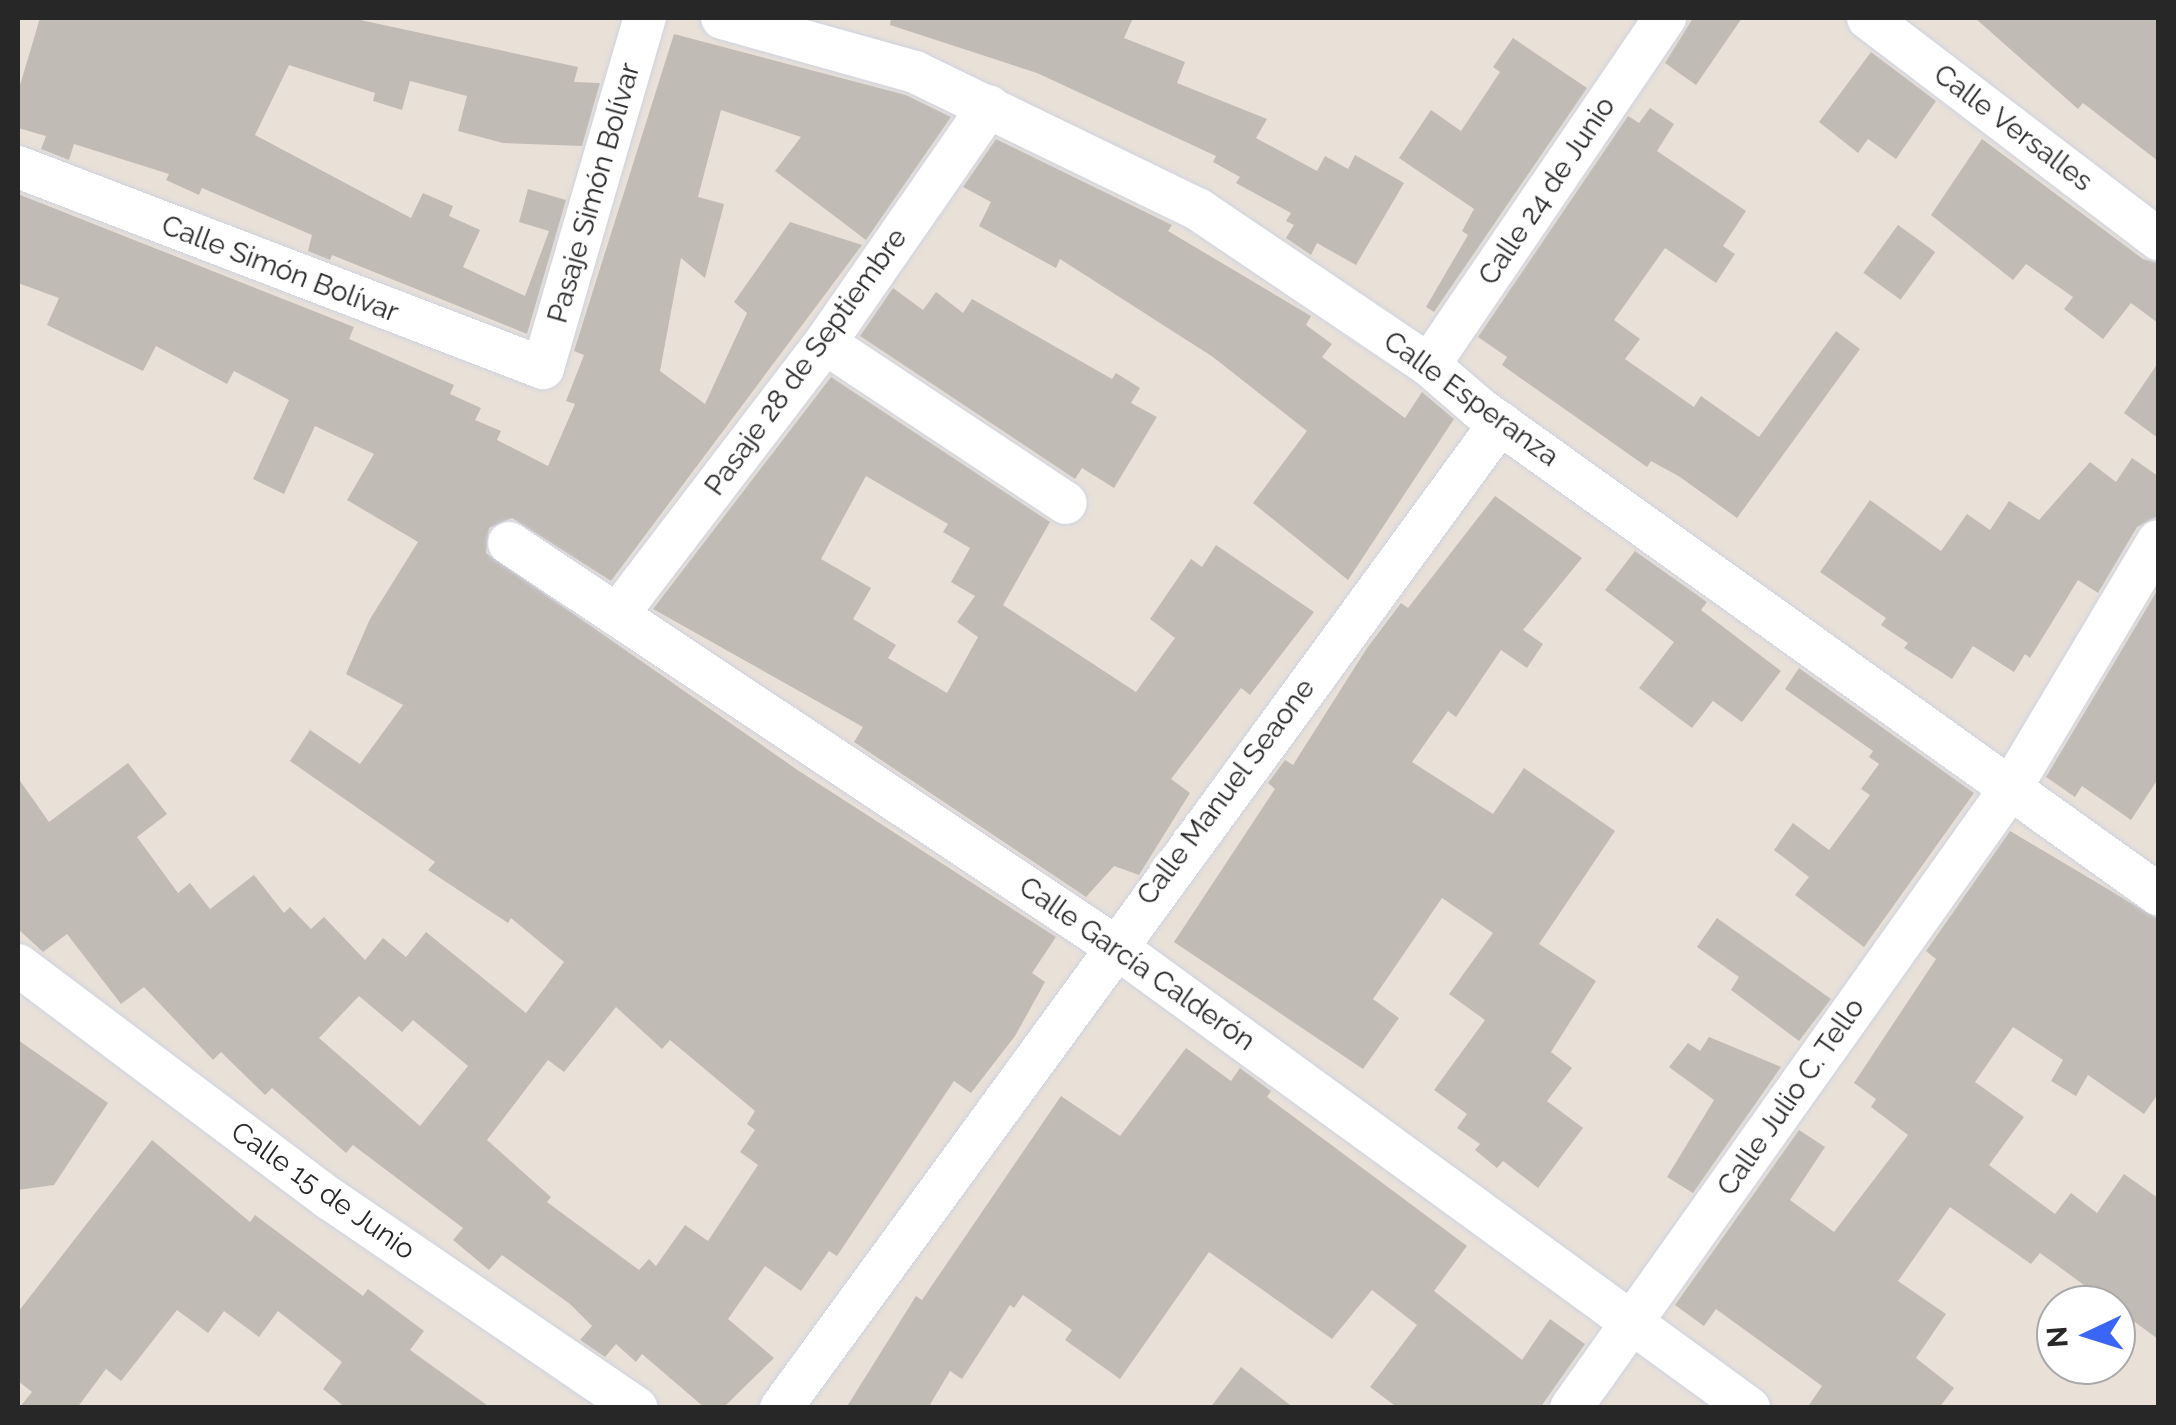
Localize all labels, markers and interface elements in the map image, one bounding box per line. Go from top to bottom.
street label: Calle Versalles [1927,57,2099,199]
street label: Pasaje Simón Bolívar [541,59,647,327]
street label: Calle 24 de Junio [1471,90,1623,292]
street label: Calle Simón Bolívar [157,208,403,330]
street label: Pasaje 28 de Septiembre [698,222,914,502]
street label: Calle Esperanza [1377,324,1565,474]
street label: Calle Manuel Seaone [1130,672,1322,912]
street label: Calle García Calderón [1013,870,1261,1058]
street label: Calle Julio C. Tello [1710,991,1872,1203]
street label: Calle 15 de Junio [224,1115,422,1267]
north arrow [2036,1285,2136,1385]
text: N [2040,1325,2075,1349]

